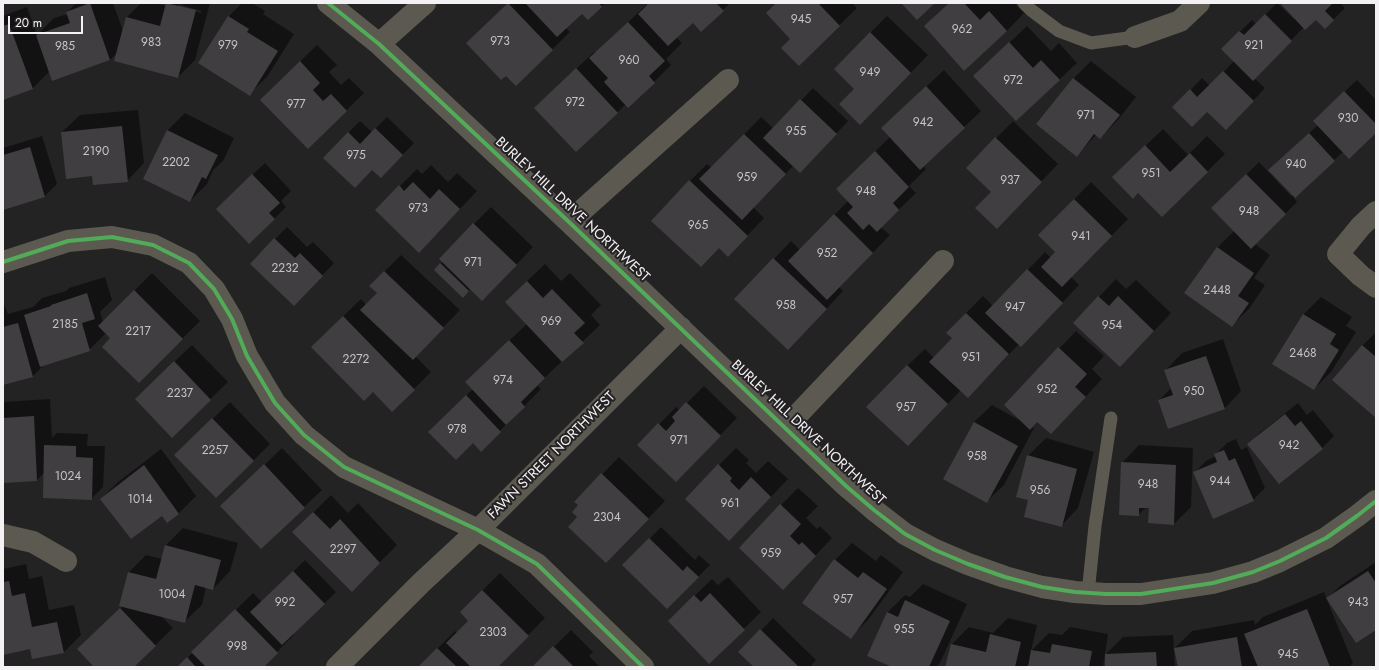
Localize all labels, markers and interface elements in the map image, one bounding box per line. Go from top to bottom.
scale bar [10,8,85,34]
house number: 945 [791,13,811,27]
text: 20 m [15,14,42,32]
house number: 962 [952,23,972,37]
house number: 973 [490,35,510,49]
house number: 983 [141,36,161,50]
house number: 979 [218,39,238,53]
house number: 921 [1244,39,1264,53]
house number: 985 [55,40,75,54]
house number: 960 [618,54,640,68]
house number: 949 [860,66,880,80]
house number: 972 [1003,74,1023,88]
house number: 972 [565,96,585,110]
house number: 977 [286,98,306,112]
house number: 971 [1077,109,1095,123]
house number: 930 [1338,112,1358,126]
house number: 942 [913,116,933,130]
house number: 955 [786,125,806,139]
street label: BURLEY HILL DRIVE NORTHWEST [491,134,653,286]
house number: 2190 [83,145,109,159]
house number: 975 [346,149,366,163]
house number: 2202 [162,156,190,170]
house number: 940 [1285,158,1307,172]
house number: 951 [1141,167,1161,181]
house number: 959 [737,171,757,185]
house number: 937 [1000,174,1020,188]
house number: 948 [856,185,876,199]
house number: 973 [408,202,428,216]
house number: 948 [1239,205,1259,219]
house number: 965 [688,219,708,233]
house number: 941 [1071,230,1091,244]
house number: 952 [817,247,837,261]
house number: 971 [464,256,482,270]
house number: 2232 [271,262,299,276]
house number: 2448 [1203,284,1231,298]
house number: 958 [776,299,796,313]
house number: 947 [1005,301,1025,315]
house number: 969 [541,315,561,329]
house number: 2185 [52,318,78,332]
house number: 954 [1102,319,1122,333]
house number: 2217 [125,325,151,339]
house number: 2468 [1289,347,1317,361]
house number: 951 [961,351,981,365]
house number: 2272 [343,353,369,367]
street label: BURLEY HILL DRIVE NORTHWEST [727,357,889,509]
house number: 974 [493,374,513,388]
house number: 952 [1037,383,1057,397]
house number: 950 [1184,385,1204,399]
house number: 2237 [167,387,193,401]
street label: FAWN STREET NORTHWEST [485,389,619,523]
house number: 957 [896,401,916,415]
house number: 978 [447,423,467,437]
house number: 971 [670,434,688,448]
house number: 942 [1279,439,1299,453]
house number: 2257 [202,444,228,458]
house number: 958 [967,450,987,464]
house number: 1024 [55,470,81,484]
house number: 944 [1210,475,1230,489]
house number: 948 [1138,478,1158,492]
house number: 956 [1030,484,1050,498]
house number: 1014 [128,493,152,507]
house number: 961 [720,497,740,511]
house number: 2304 [593,511,621,525]
house number: 2297 [330,543,356,557]
house number: 959 [761,547,781,561]
house number: 1004 [159,588,185,602]
house number: 957 [833,593,853,607]
house number: 992 [275,596,295,610]
house number: 943 [1348,596,1368,610]
house number: 955 [894,623,914,637]
house number: 2303 [479,626,507,640]
house number: 998 [227,640,247,654]
house number: 945 [1278,648,1298,662]

